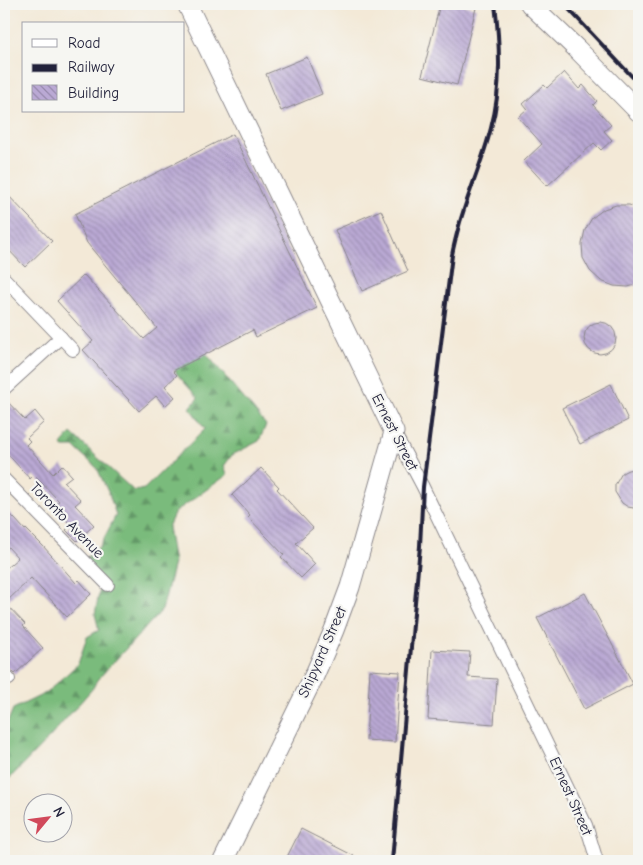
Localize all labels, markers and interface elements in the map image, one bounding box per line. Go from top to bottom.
legend [22,22,185,112]
text: Road [68,34,100,52]
text: Railway [68,58,115,76]
text: Building [68,84,119,102]
street label: Ernest Street [368,391,422,474]
street label: Toronto Avenue [26,478,108,562]
street label: Shipyard Street [294,603,350,700]
street label: Ernest Street [546,754,597,839]
north arrow [22,792,72,842]
text: N [49,804,69,820]

